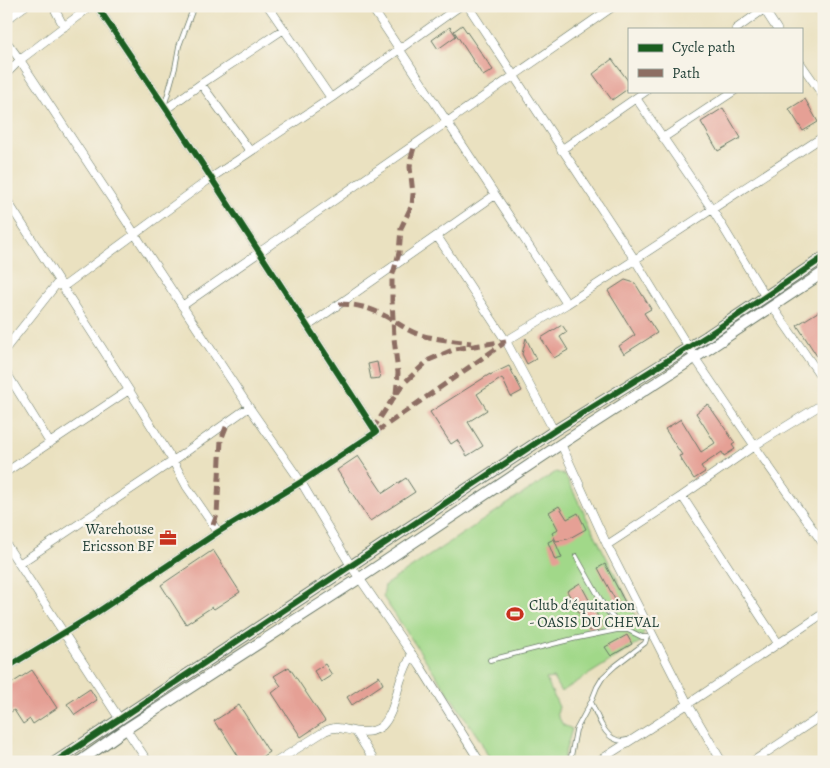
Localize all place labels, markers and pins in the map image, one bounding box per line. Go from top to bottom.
place label: Warehouse Ericsson BF [82,519,154,556]
office icon: Warehouse Ericsson BF [158,528,178,548]
place label: Club d'équitation - OASIS DU CHEVAL [529,595,659,632]
sports icon: Club d'équitation - OASIS DU CHEVAL [505,604,525,624]

